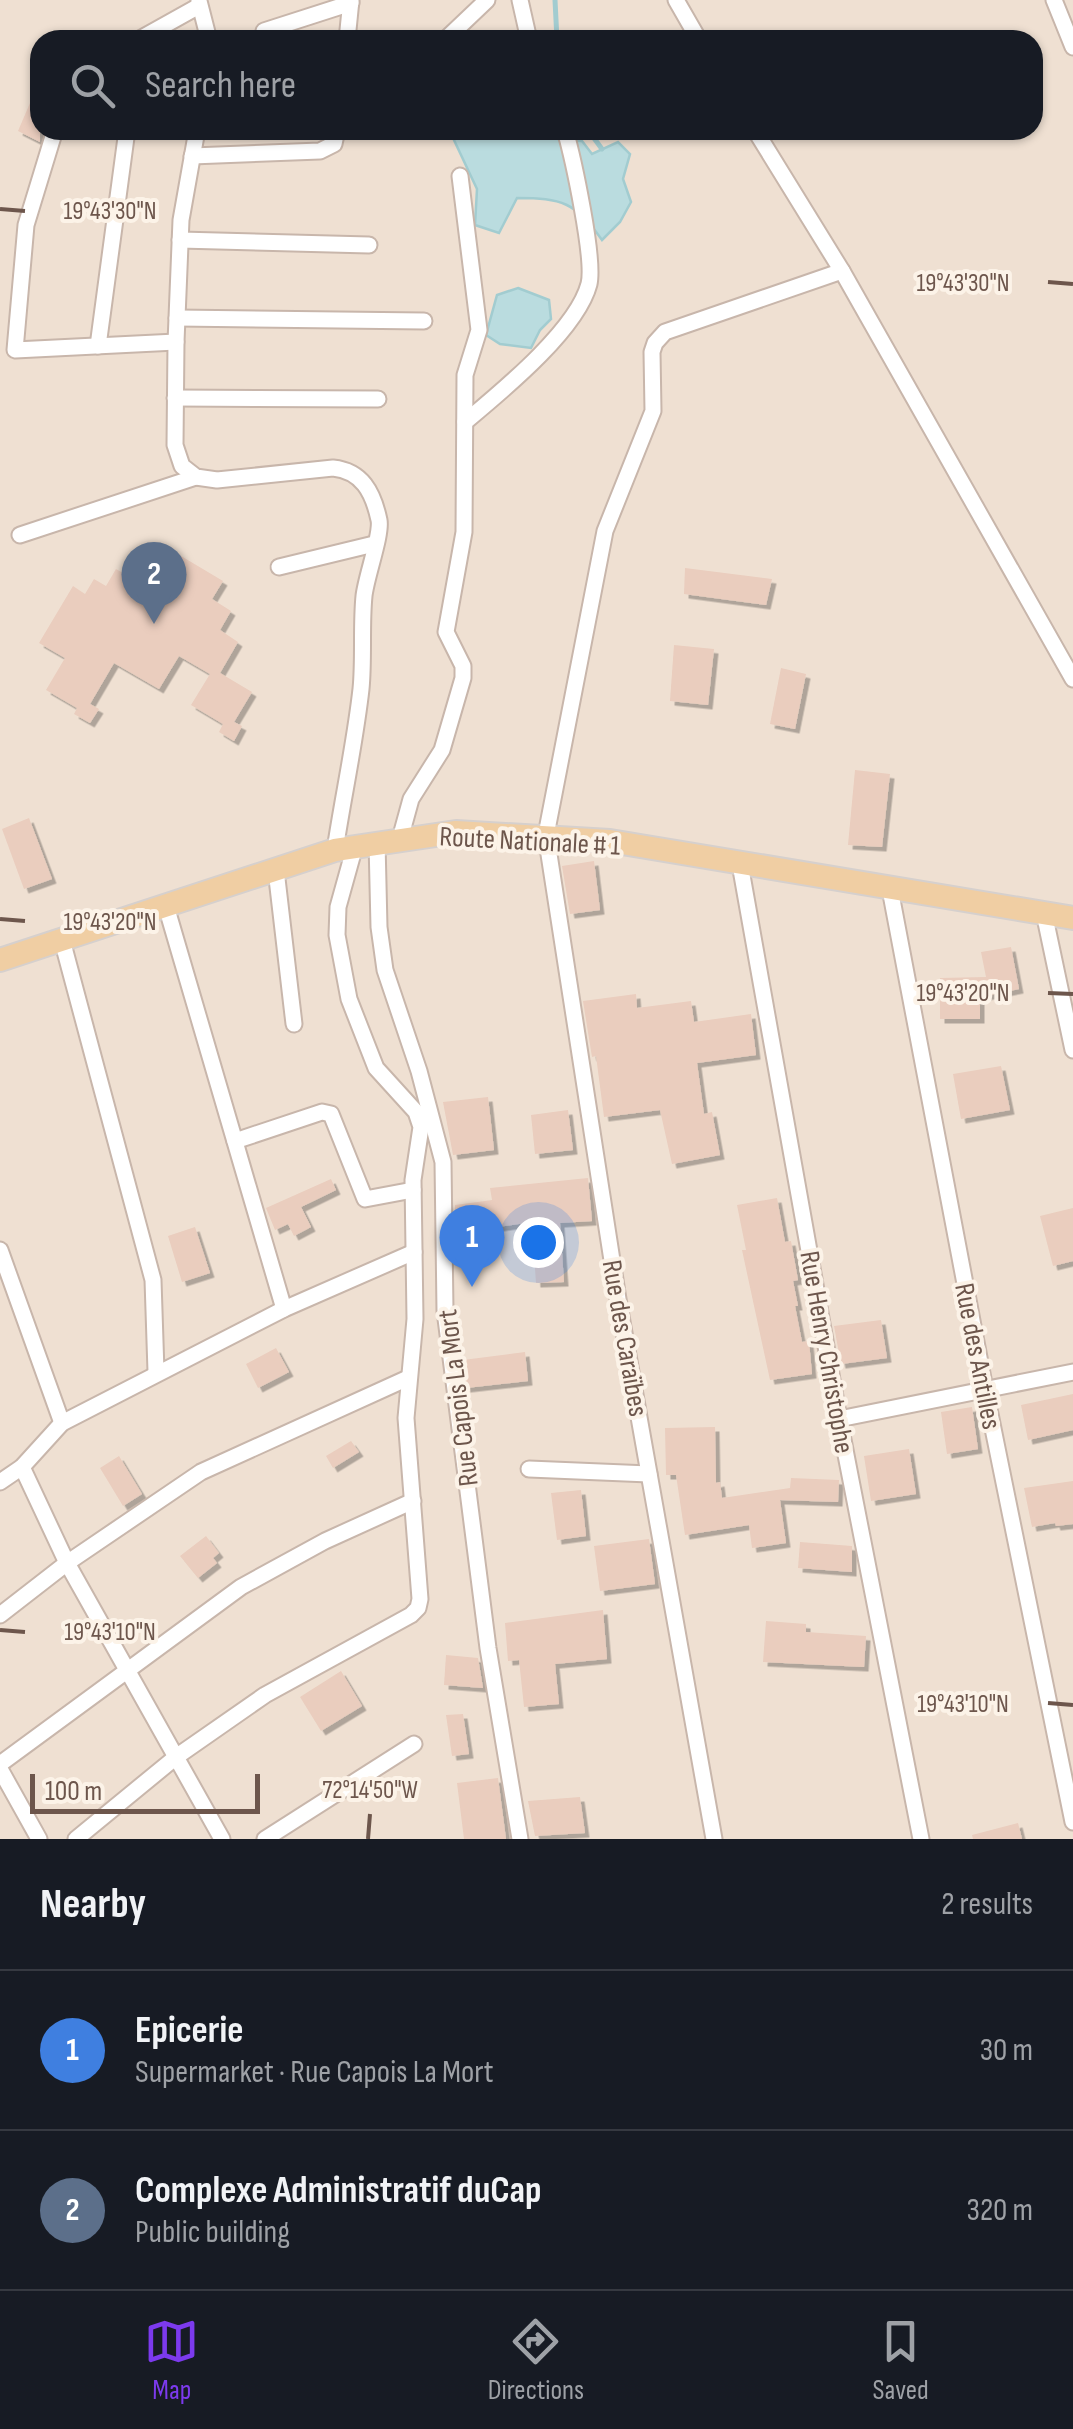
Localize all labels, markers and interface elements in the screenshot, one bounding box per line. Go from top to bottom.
search box [30,30,1043,140]
icon: search [65,58,120,113]
text: Search here [145,63,296,108]
text: 19°43'30"N [63,196,157,227]
text: 19°43'30"N [916,268,1010,299]
pin: 2 [122,542,186,624]
street label: Route Nationale # 1 [439,820,621,863]
text: 19°43'20"N [64,907,156,938]
text: 19°43'20"N [917,978,1009,1009]
pin: 1 [440,1204,504,1287]
your location [513,1217,564,1268]
street label: Rue Henry Christophe [792,1248,861,1456]
street label: Rue des Caraïbes [595,1258,655,1419]
street label: Rue des Antilles [947,1281,1008,1432]
street label: Rue Capois La Mort [431,1308,486,1488]
text: 19°43'10"N [64,1617,156,1648]
text: 19°43'10"N [917,1689,1009,1720]
scale bar [30,1769,260,1814]
text: 100 m [45,1775,102,1808]
text: 72°14'50"W [322,1775,418,1806]
text: Nearby [40,1879,146,1930]
text: 2 results [941,1885,1033,1924]
text: Epicerie [135,2008,243,2053]
text: 1 [66,2031,79,2070]
text: 30 m [980,2031,1033,2070]
text: Supermarket · Rue Capois La Mort [135,2053,494,2092]
text: Complexe Administratif duCap [135,2168,541,2213]
text: 2 [65,2191,80,2230]
text: 320 m [966,2191,1033,2230]
text: Public building [135,2213,290,2252]
tab: Map [144,2314,199,2407]
tab: Directions [488,2314,584,2407]
tab: Saved [873,2314,929,2407]

